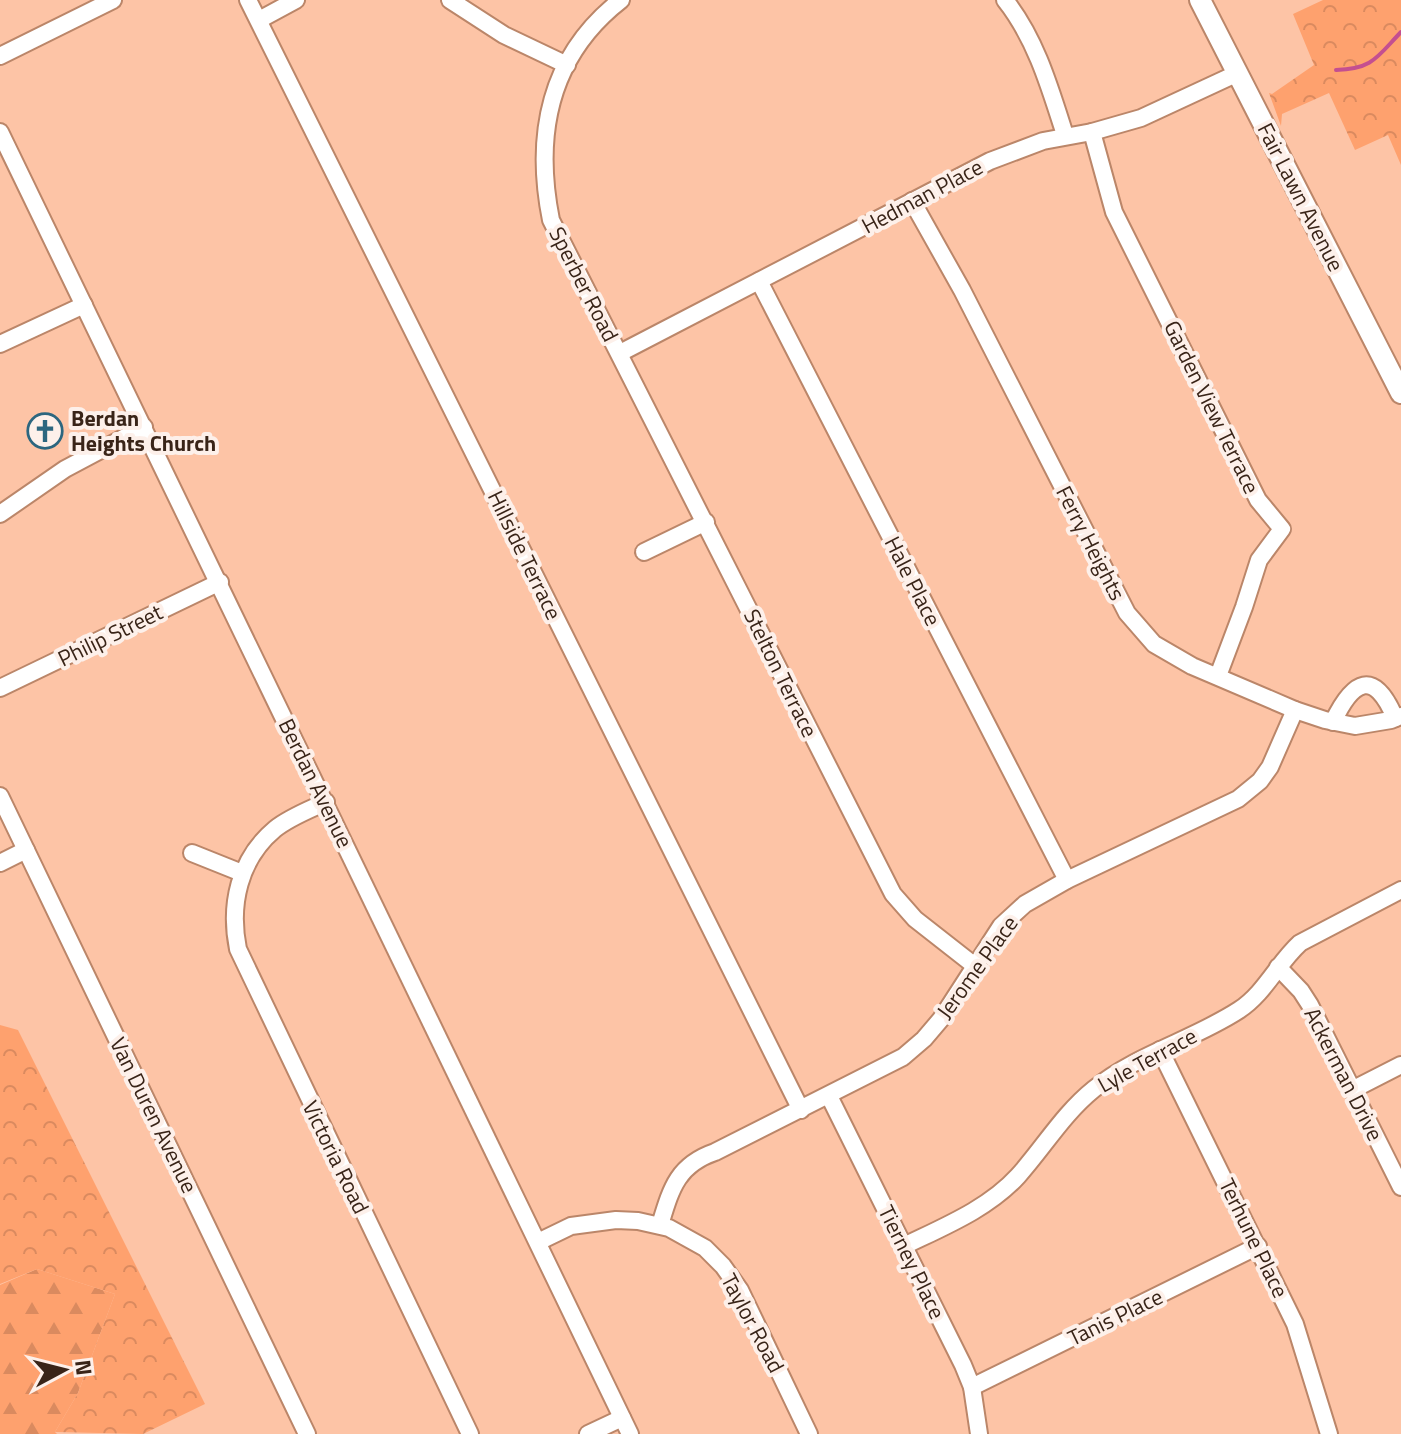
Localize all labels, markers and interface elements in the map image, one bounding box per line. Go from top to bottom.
street label: Fair Lawn Avenue [1249,117,1353,277]
street label: Hedman Place [855,150,989,242]
street label: Sperber Road [540,221,628,347]
street label: Garden View Terrace [1155,315,1269,499]
place label: Berdan Heights Church [71,401,216,460]
church icon: Berdan Heights Church [26,412,64,450]
street label: Ferry Heights [1048,480,1134,606]
street label: Hillside Terrace [479,485,571,625]
street label: Hale Place [876,530,950,632]
street label: Philip Street [52,595,168,675]
street label: Stelton Terrace [735,603,827,743]
street label: Berdan Avenue [270,713,362,853]
street label: Jerome Place [928,908,1026,1026]
street label: Ackerman Drive [1296,1001,1392,1147]
street label: Lyle Terrace [1091,1019,1203,1101]
street label: Van Duren Avenue [102,1031,206,1199]
street label: Victoria Road [294,1095,378,1219]
street label: Terhune Place [1210,1172,1298,1304]
street label: Tierney Place [870,1199,954,1325]
street label: Taylor Road [713,1267,793,1379]
street label: Tanis Place [1062,1279,1168,1355]
north arrow [24,1330,104,1410]
text: N [66,1358,102,1377]

